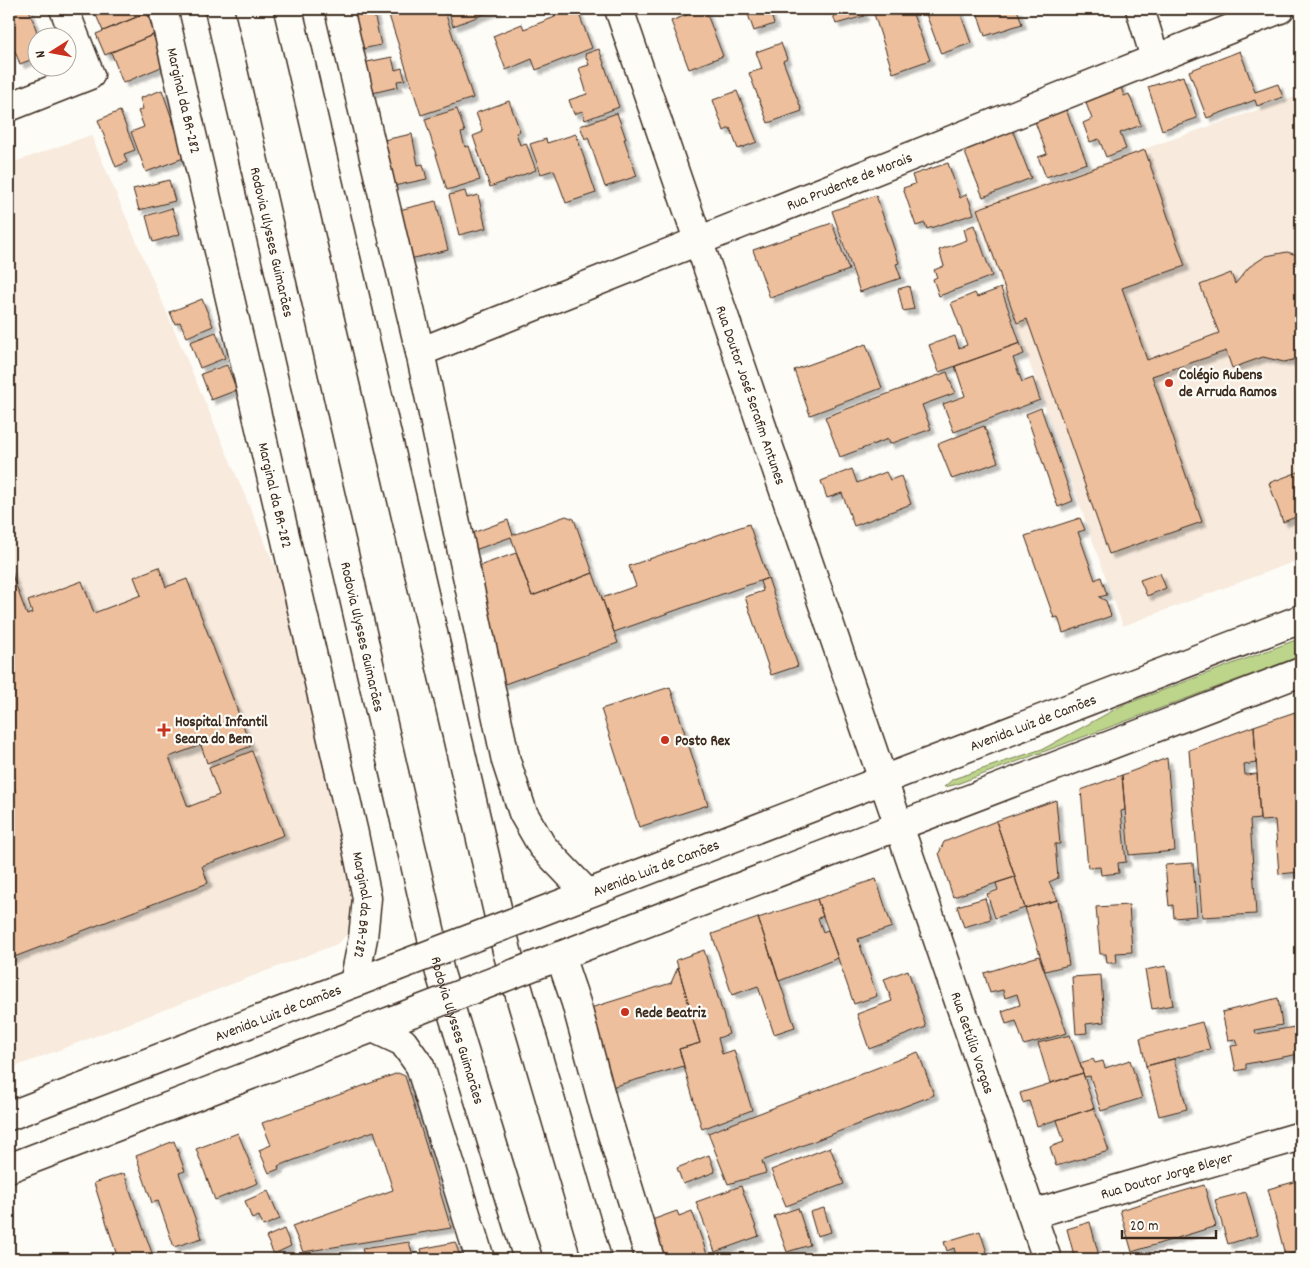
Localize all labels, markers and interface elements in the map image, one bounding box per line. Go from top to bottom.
north arrow [28,28,78,78]
street label: Marginal da BR-282 [159,46,205,156]
text: N [31,49,52,59]
street label: Rua Prudente de Morais [784,148,916,218]
street label: Rodovia Ulysses Guimarães [243,165,298,320]
street label: Rua Doutor José Serafim Antunes [708,303,790,488]
place label: Colégio Rubens de Arruda Ramos [1179,365,1277,404]
marker: Colégio Rubens de Arruda Ramos [1163,377,1175,389]
street label: Marginal da BR-282 [251,441,296,551]
street label: Rodovia Ulysses Guimarães [333,560,389,714]
street label: Avenida Luiz de Camões [967,690,1100,759]
place label: Hospital Infantil Seara do Bem [175,712,268,751]
marker: Hospital Infantil Seara do Bem [157,723,171,737]
place label: Posto Rex [675,731,730,753]
marker: Posto Rex [659,734,671,746]
street label: Avenida Luiz de Camões [590,835,723,904]
street label: Marginal da BR-282 [345,850,376,960]
street label: Rodovia Ulysses Guimarães [424,955,489,1107]
street label: Avenida Luiz de Camões [212,980,345,1049]
street label: Rua Getúlio Vargas [944,989,999,1097]
place label: Rede Beatriz [635,1003,707,1025]
marker: Rede Beatriz [619,1006,631,1018]
street label: Rua Doutor Jorge Bleyer [1098,1147,1236,1206]
scale bar [1122,1208,1216,1240]
text: 20 m [1130,1216,1158,1238]

